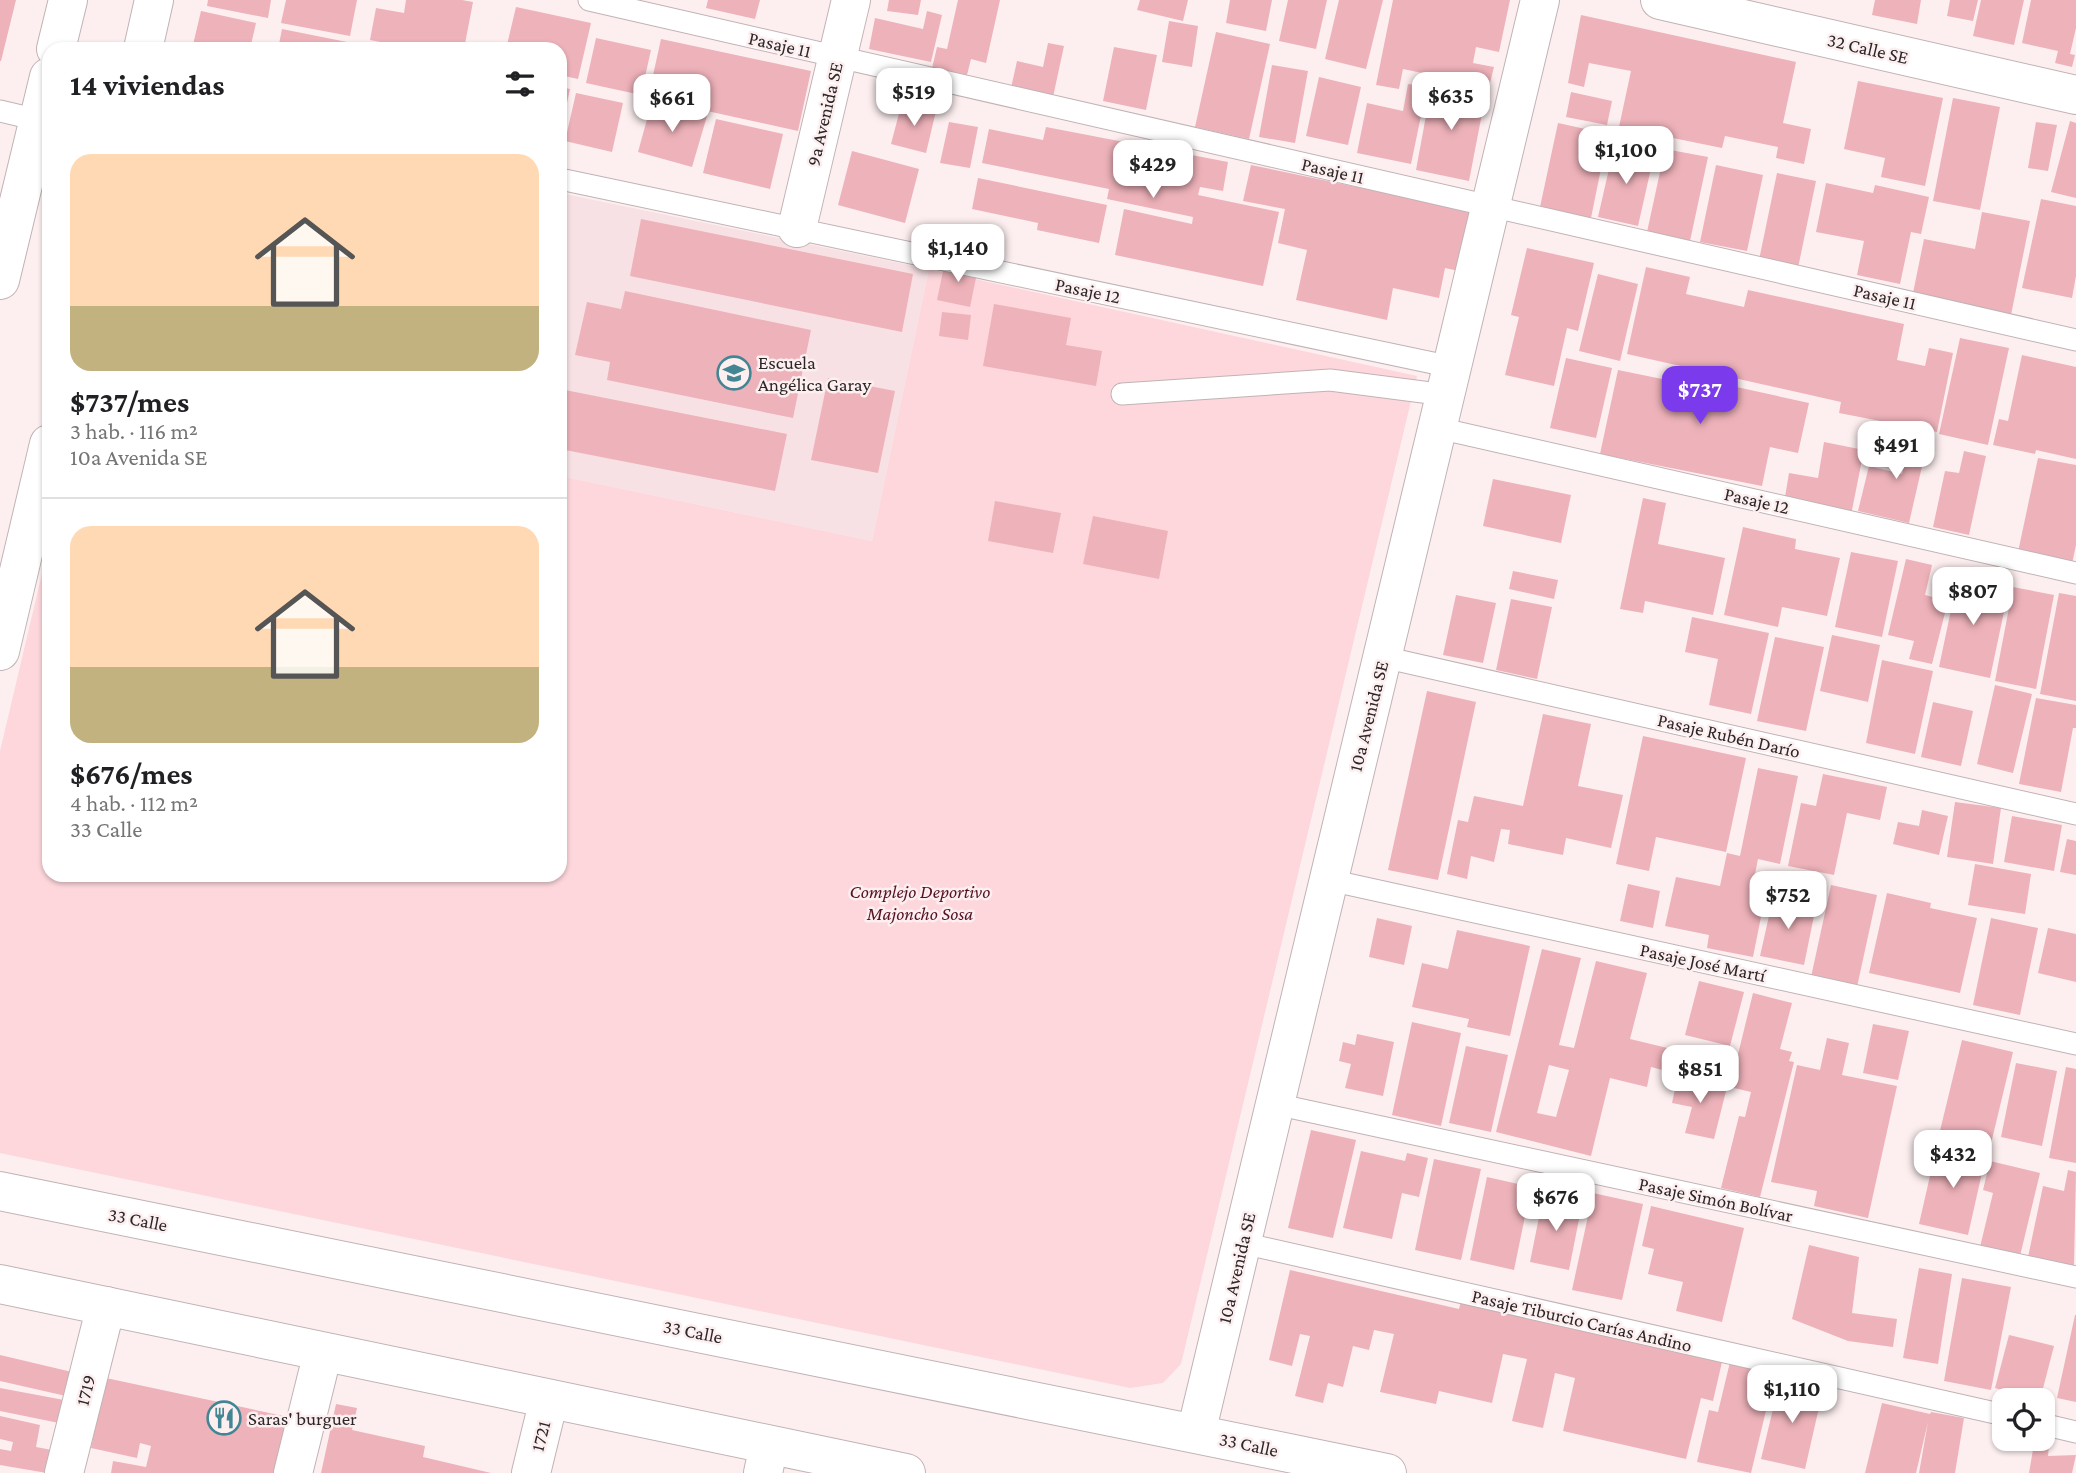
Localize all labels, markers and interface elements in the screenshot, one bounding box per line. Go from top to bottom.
street label: Pasaje 11 [746,27,813,63]
street label: 32 Calle SE [1825,29,1910,68]
street label: 9a Avenida SE [802,60,847,168]
icon: filters [501,65,539,103]
text: 14 viviendas [70,68,225,101]
pin: $519 [873,68,955,128]
pin: $635 [1410,72,1492,132]
pin: $661 [631,74,713,134]
text: $519 [892,78,936,104]
text: $635 [1428,82,1474,108]
text: $661 [649,84,695,110]
pin: $1,100 [1569,127,1683,186]
text: $1,100 [1594,136,1658,162]
pin: $429 [1112,140,1194,200]
text: $429 [1129,150,1177,176]
street label: Pasaje 11 [1299,153,1366,189]
icon: home [242,199,368,325]
pin: $1,140 [901,224,1015,284]
text: $1,140 [927,234,989,260]
street label: Pasaje 12 [1053,273,1122,309]
street label: Pasaje 11 [1851,279,1918,315]
place label: Escuela Angélica Garay [758,352,872,395]
school or university icon: Escuela Angélica Garay [715,354,753,392]
pin: $737 [1659,366,1741,426]
text: $737 [1678,376,1722,402]
text: $737/mes [70,385,189,418]
text: 3 hab. · 116 m² [70,418,198,444]
pin: $491 [1855,421,1937,481]
text: $491 [1874,431,1918,457]
text: 10a Avenida SE [70,444,207,470]
street label: Pasaje 12 [1722,483,1791,519]
pin: $807 [1932,568,2014,627]
icon: home [242,571,368,697]
text: $807 [1948,577,1998,603]
street label: 10a Avenida SE [1345,659,1392,774]
street label: Pasaje Rubén Darío [1655,709,1802,763]
text: $676/mes [70,757,193,790]
text: 4 hab. · 112 m² [70,790,198,816]
text: 33 Calle [70,816,142,842]
pin: $752 [1747,872,1829,931]
park label: Complejo Deportivo Majoncho Sosa [850,881,990,925]
text: $752 [1766,881,1810,907]
street label: Pasaje José Martí [1638,939,1769,987]
pin: $851 [1659,1046,1741,1105]
text: $851 [1678,1055,1722,1081]
pin: $432 [1912,1130,1994,1190]
text: $432 [1930,1140,1976,1166]
street label: Pasaje Simón Bolívar [1637,1173,1795,1227]
pin: $676 [1515,1174,1597,1233]
text: $676 [1533,1183,1579,1209]
street label: 33 Calle [107,1203,169,1235]
street label: 10a Avenida SE [1213,1210,1259,1326]
street label: Pasaje Tiburcio Carías Andino [1470,1285,1694,1357]
street label: 33 Calle [662,1315,724,1347]
pin: $1,110 [1735,1366,1849,1425]
street label: 1719 [72,1373,99,1408]
text: $1,110 [1763,1375,1821,1401]
map controls [1992,1388,2055,1451]
button: locate [1992,1388,2055,1451]
restaurant icon: Saras' burguer [205,1399,243,1437]
place label: Saras' burguer [248,1408,357,1429]
street label: 1721 [527,1419,554,1453]
street label: 33 Calle [1217,1428,1280,1461]

